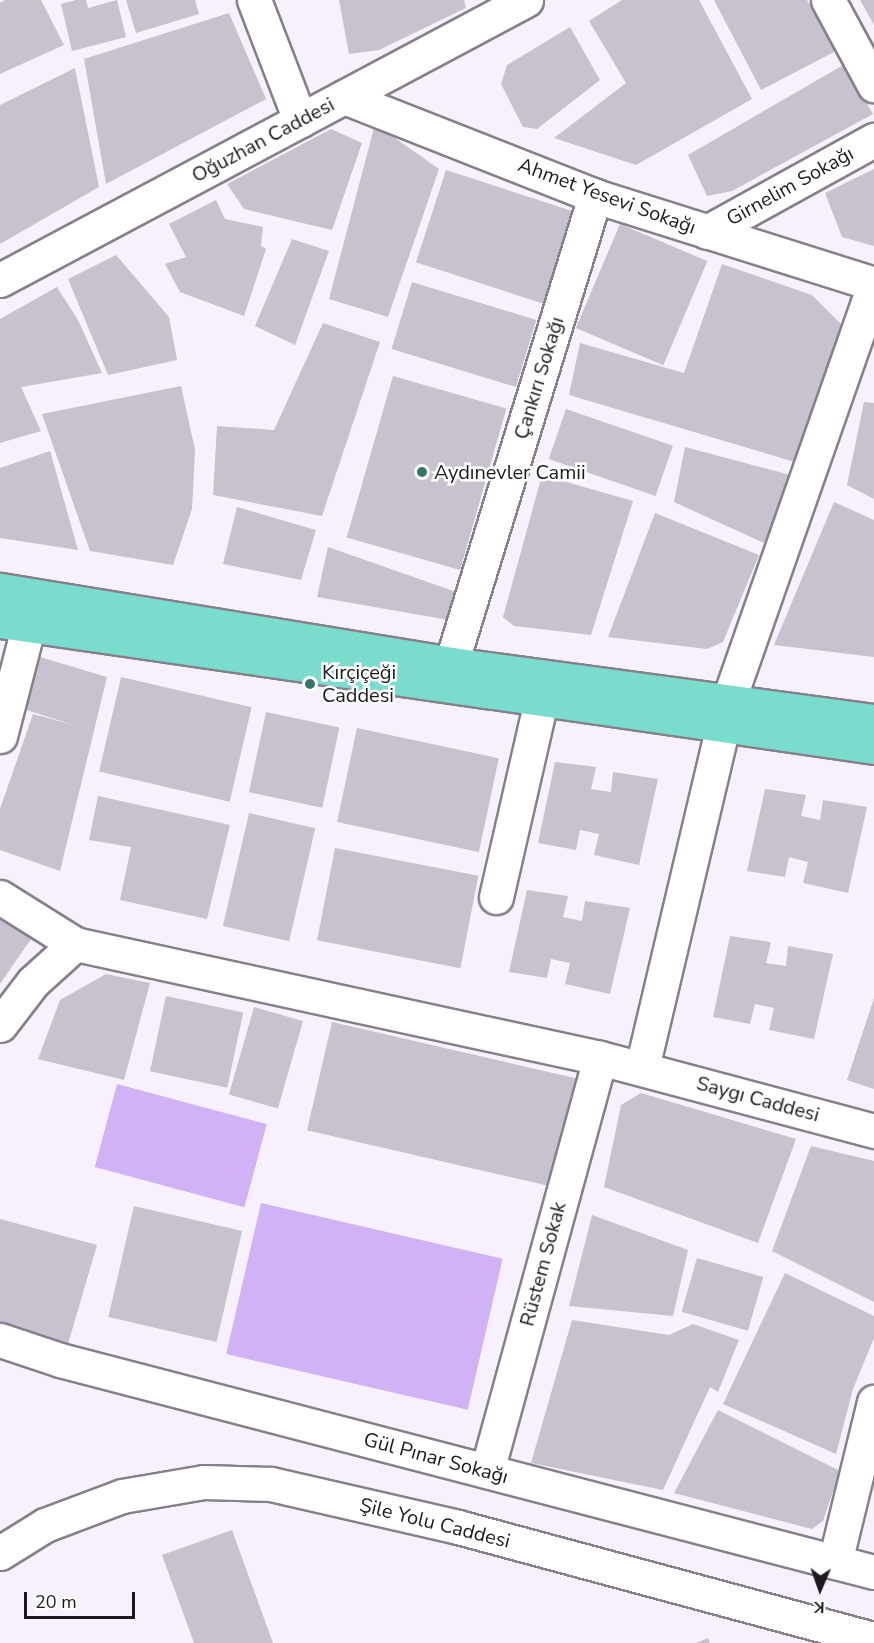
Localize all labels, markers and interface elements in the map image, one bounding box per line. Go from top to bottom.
street label: Oğuzhan Caddesi [188,92,338,188]
street label: Girnelim Sokağı [722,141,858,231]
street label: Ahmet Yesevi Sokağı [515,153,699,239]
street label: Çankırı Sokağı [509,314,569,442]
place label: Aydınevler Camii [434,460,586,484]
marker: Aydınevler Camii [415,465,429,479]
place label: Kırçiçeği Caddesi [322,660,396,707]
marker: Kırçiçeği Caddesi [303,677,317,691]
street label: Saygı Caddesi [694,1071,822,1127]
street label: Rüstem Sokak [515,1199,571,1329]
street label: Gül Pınar Sokağı [361,1427,511,1489]
street label: Şile Yolu Caddesi [357,1493,513,1553]
north arrow [790,1559,850,1619]
scale bar [27,1580,138,1618]
text: 20 m [35,1590,77,1614]
text: K [814,1596,825,1618]

